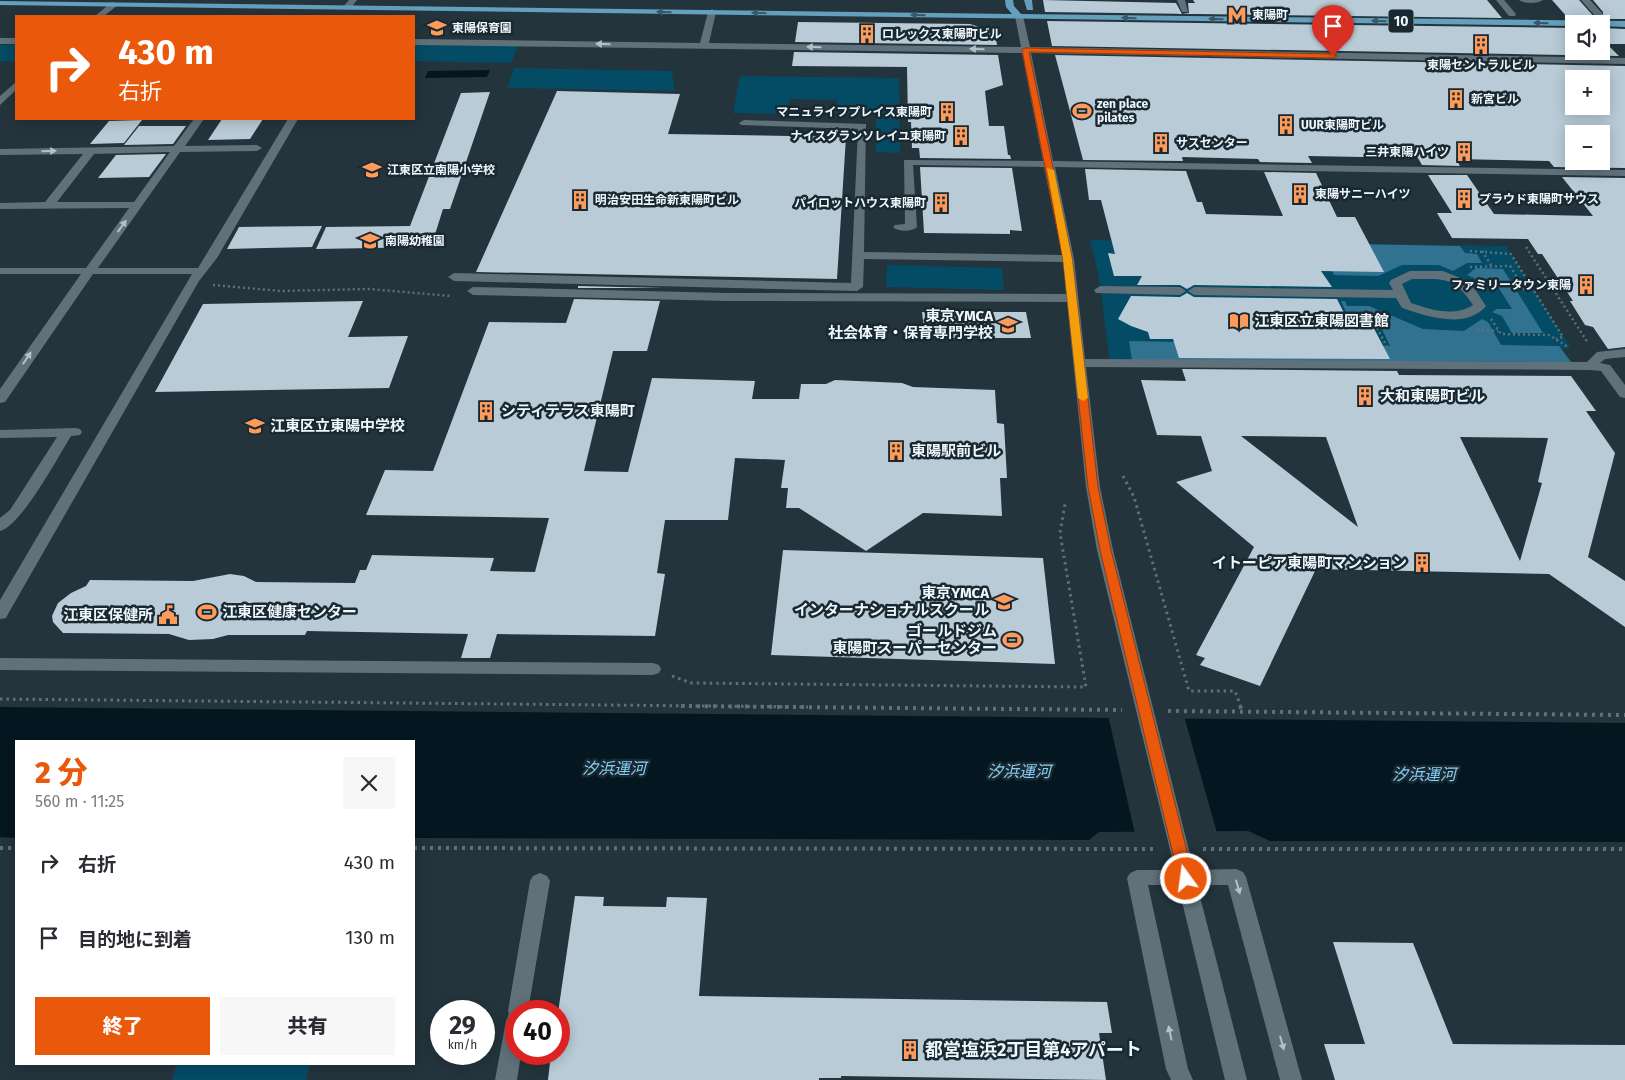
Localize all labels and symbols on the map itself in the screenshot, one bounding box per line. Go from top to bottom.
metro station icon: 東陽町 [1226,4,1248,26]
pin [1312,5,1354,56]
one-way arrow [655,7,671,15]
place label: 東陽町 [1252,8,1288,22]
one-way arrow [751,9,767,17]
road number: 10 [1388,10,1414,32]
one-way arrow [910,11,926,19]
one-way arrow [1121,13,1137,21]
one-way arrow [1208,15,1224,23]
school or university icon: 東陽保育園 [426,17,448,39]
one-way arrow [1371,17,1387,25]
one-way arrow [1533,19,1549,27]
place label: 東陽保育園 [452,21,512,35]
building icon: ロレックス東陽町ビル [856,23,878,45]
place label: ロレックス東陽町ビル [882,27,1002,41]
building icon: 東陽セントラルビル [1470,34,1492,56]
one-way arrow [594,40,610,48]
one-way arrow [806,43,822,51]
one-way arrow [968,45,984,53]
place label: 東陽セントラルビル [1427,58,1535,72]
building icon: 新宮ビル [1445,88,1467,110]
place label: 新宮ビル [1471,92,1519,106]
place label: zen place pilates [1097,97,1149,125]
sports icon: zen place pilates [1071,100,1093,122]
building icon: マニュライフプレイス東陽町 [936,101,958,123]
place label: マニュライフプレイス東陽町 [776,105,932,119]
building icon: UUR東陽町ビル [1275,114,1297,136]
place label: UUR東陽町ビル [1301,118,1384,132]
building icon: ナイスグランソレイユ東陽町 [950,125,972,147]
place label: ナイスグランソレイユ東陽町 [791,129,946,143]
building icon: サスセンター [1150,132,1172,154]
place label: サスセンター [1176,136,1248,150]
building icon: 三井東陽ハイツ [1453,141,1475,163]
place label: 三井東陽ハイツ [1365,145,1449,159]
one-way arrow [41,147,57,155]
school or university icon: 江東区立南陽小学校 [361,159,383,181]
place label: 江東区立南陽小学校 [387,163,495,177]
building icon: 東陽サニーハイツ [1289,183,1311,205]
place label: 東陽サニーハイツ [1315,187,1411,201]
building icon: プラウド東陽町サウス [1453,188,1475,210]
building icon: 明治安田生命新東陽町ビル [569,189,591,211]
building icon: パイロットハウス東陽町 [930,192,952,214]
place label: プラウド東陽町サウス [1479,192,1599,206]
place label: 明治安田生命新東陽町ビル [595,193,739,207]
place label: パイロットハウス東陽町 [794,196,926,210]
one-way arrow [116,220,127,233]
school or university icon: 南陽幼稚園 [359,230,381,252]
place label: 南陽幼稚園 [385,234,445,248]
building icon: ファミリータウン東陽 [1575,274,1597,296]
place label: ファミリータウン東陽 [1451,278,1571,292]
place label: 東京YMCA 社会体育・保育専門学校 [828,307,994,342]
library icon: 江東区立東陽図書館 [1228,310,1250,332]
place label: 江東区立東陽図書館 [1254,312,1389,330]
school or university icon: 東京YMCA 社会体育・保育専門学校 [997,314,1019,336]
one-way arrow [22,352,32,365]
building icon: 大和東陽町ビル [1354,385,1376,407]
place label: 大和東陽町ビル [1380,387,1485,405]
building icon: シティテラス東陽町 [475,400,497,422]
place label: シティテラス東陽町 [501,402,635,420]
school or university icon: 江東区立東陽中学校 [244,415,266,437]
place label: 江東区立東陽中学校 [270,417,405,435]
building icon: 東陽駅前ビル [885,440,907,462]
place label: 東陽駅前ビル [911,442,1001,460]
building icon: イトーピア東陽町マンション [1411,552,1433,574]
place label: イトーピア東陽町マンション [1212,554,1407,572]
place label: 東京YMCA インターナショナルスクール [794,584,990,619]
school or university icon: 東京YMCA インターナショナルスクール [993,591,1015,613]
sports icon: 江東区健康センター [196,601,218,623]
place label: 江東区健康センター [222,603,357,621]
public building icon: 江東区保健所 [157,604,179,626]
place label: 江東区保健所 [63,606,153,624]
place label: ゴールドジム 東陽町スーパーセンター [832,622,997,657]
sports icon: ゴールドジム 東陽町スーパーセンター [1001,629,1023,651]
water label: 汐浜運河 [582,759,649,778]
water label: 汐浜運河 [987,762,1054,781]
water label: 汐浜運河 [1392,765,1459,784]
position arrow [1159,852,1211,904]
one-way arrow [1235,880,1243,895]
speed limit sign: 40 [505,1000,570,1065]
one-way arrow [1166,1026,1174,1041]
one-way arrow [1279,1036,1287,1051]
building icon: 都営塩浜2丁目第4アパート [899,1039,921,1061]
place label: 都営塩浜2丁目第4アパート [925,1039,1142,1061]

